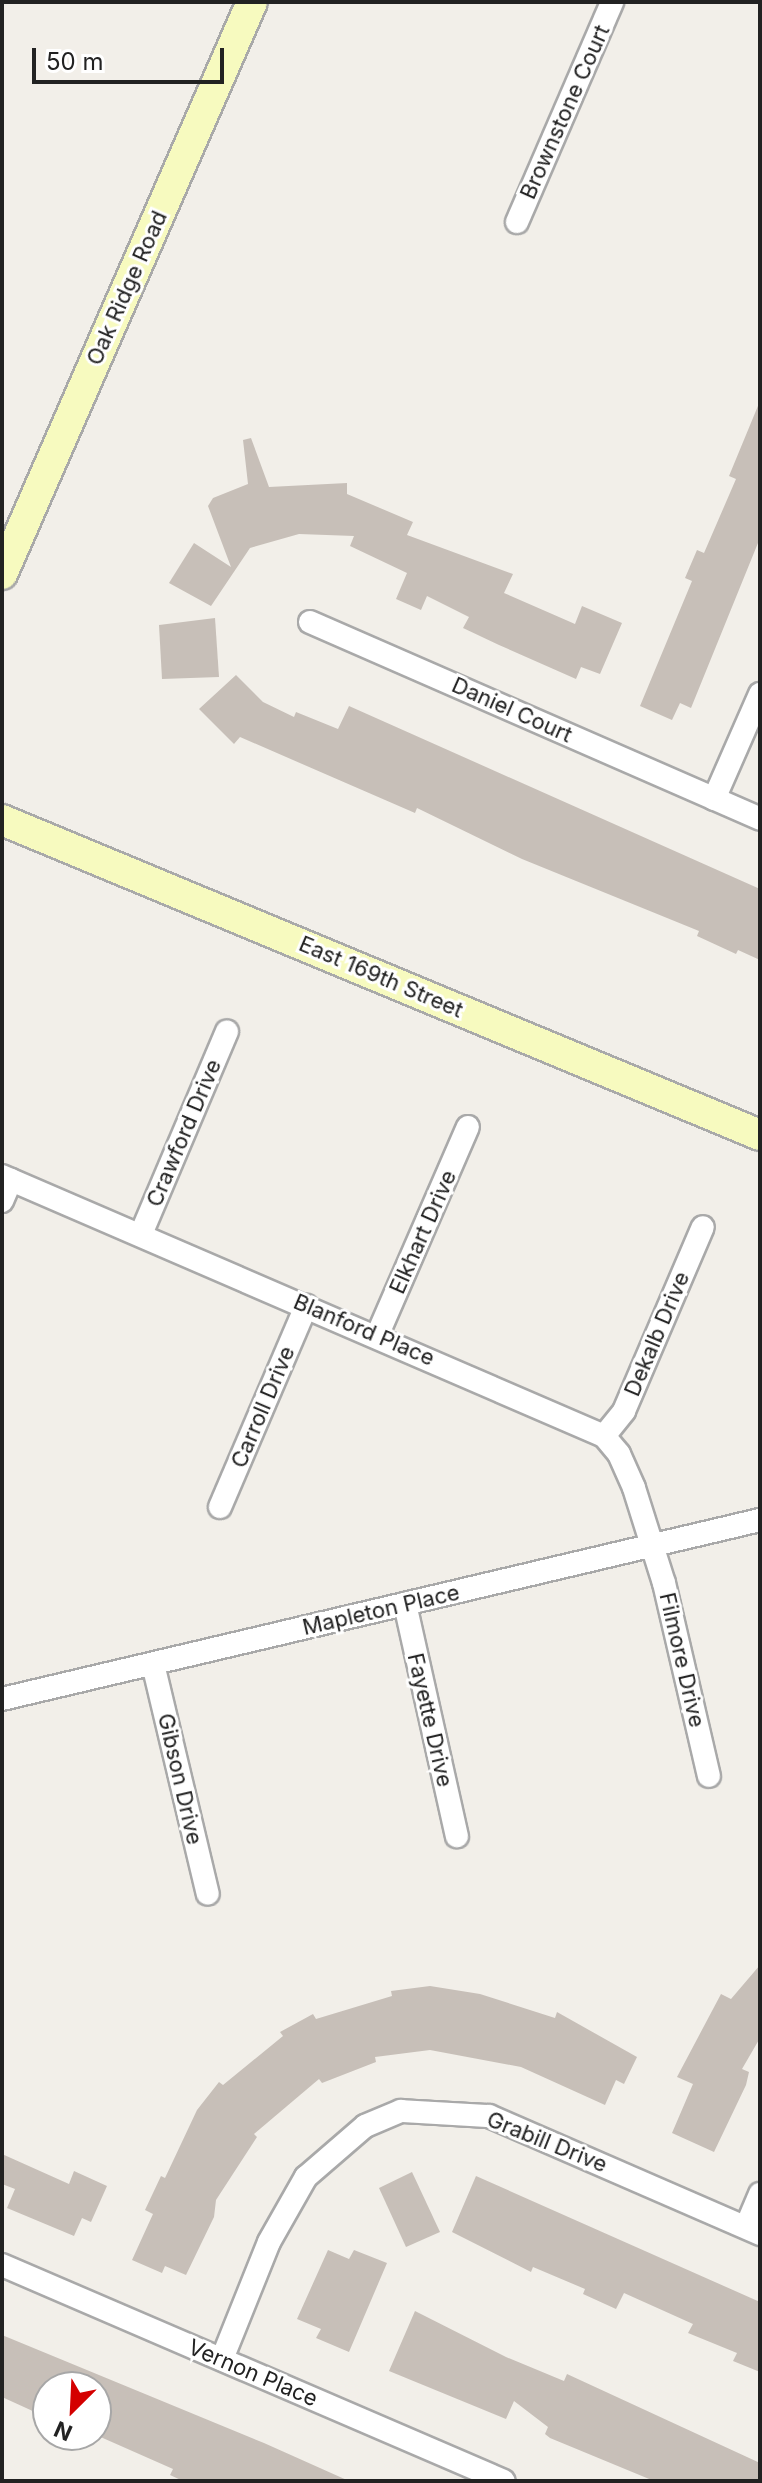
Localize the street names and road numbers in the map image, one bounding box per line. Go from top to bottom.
street label: Brownstone Court [515,21,615,203]
street label: Oak Ridge Road [81,207,173,369]
street label: Daniel Court [448,672,576,748]
street label: East 169th Street [295,931,467,1023]
street label: Crawford Drive [141,1055,227,1211]
street label: Elkhart Drive [384,1166,462,1298]
street label: Dekalb Drive [619,1268,695,1400]
street label: Blanford Place [290,1288,438,1372]
street label: Carroll Drive [226,1342,300,1472]
street label: Mapleton Place [300,1579,462,1641]
street label: Filmore Drive [654,1590,710,1730]
street label: Fayette Drive [402,1651,458,1789]
street label: Gibson Drive [152,1711,208,1847]
street label: Grabill Drive [483,2106,611,2178]
street label: Vernon Place [184,2334,322,2412]

